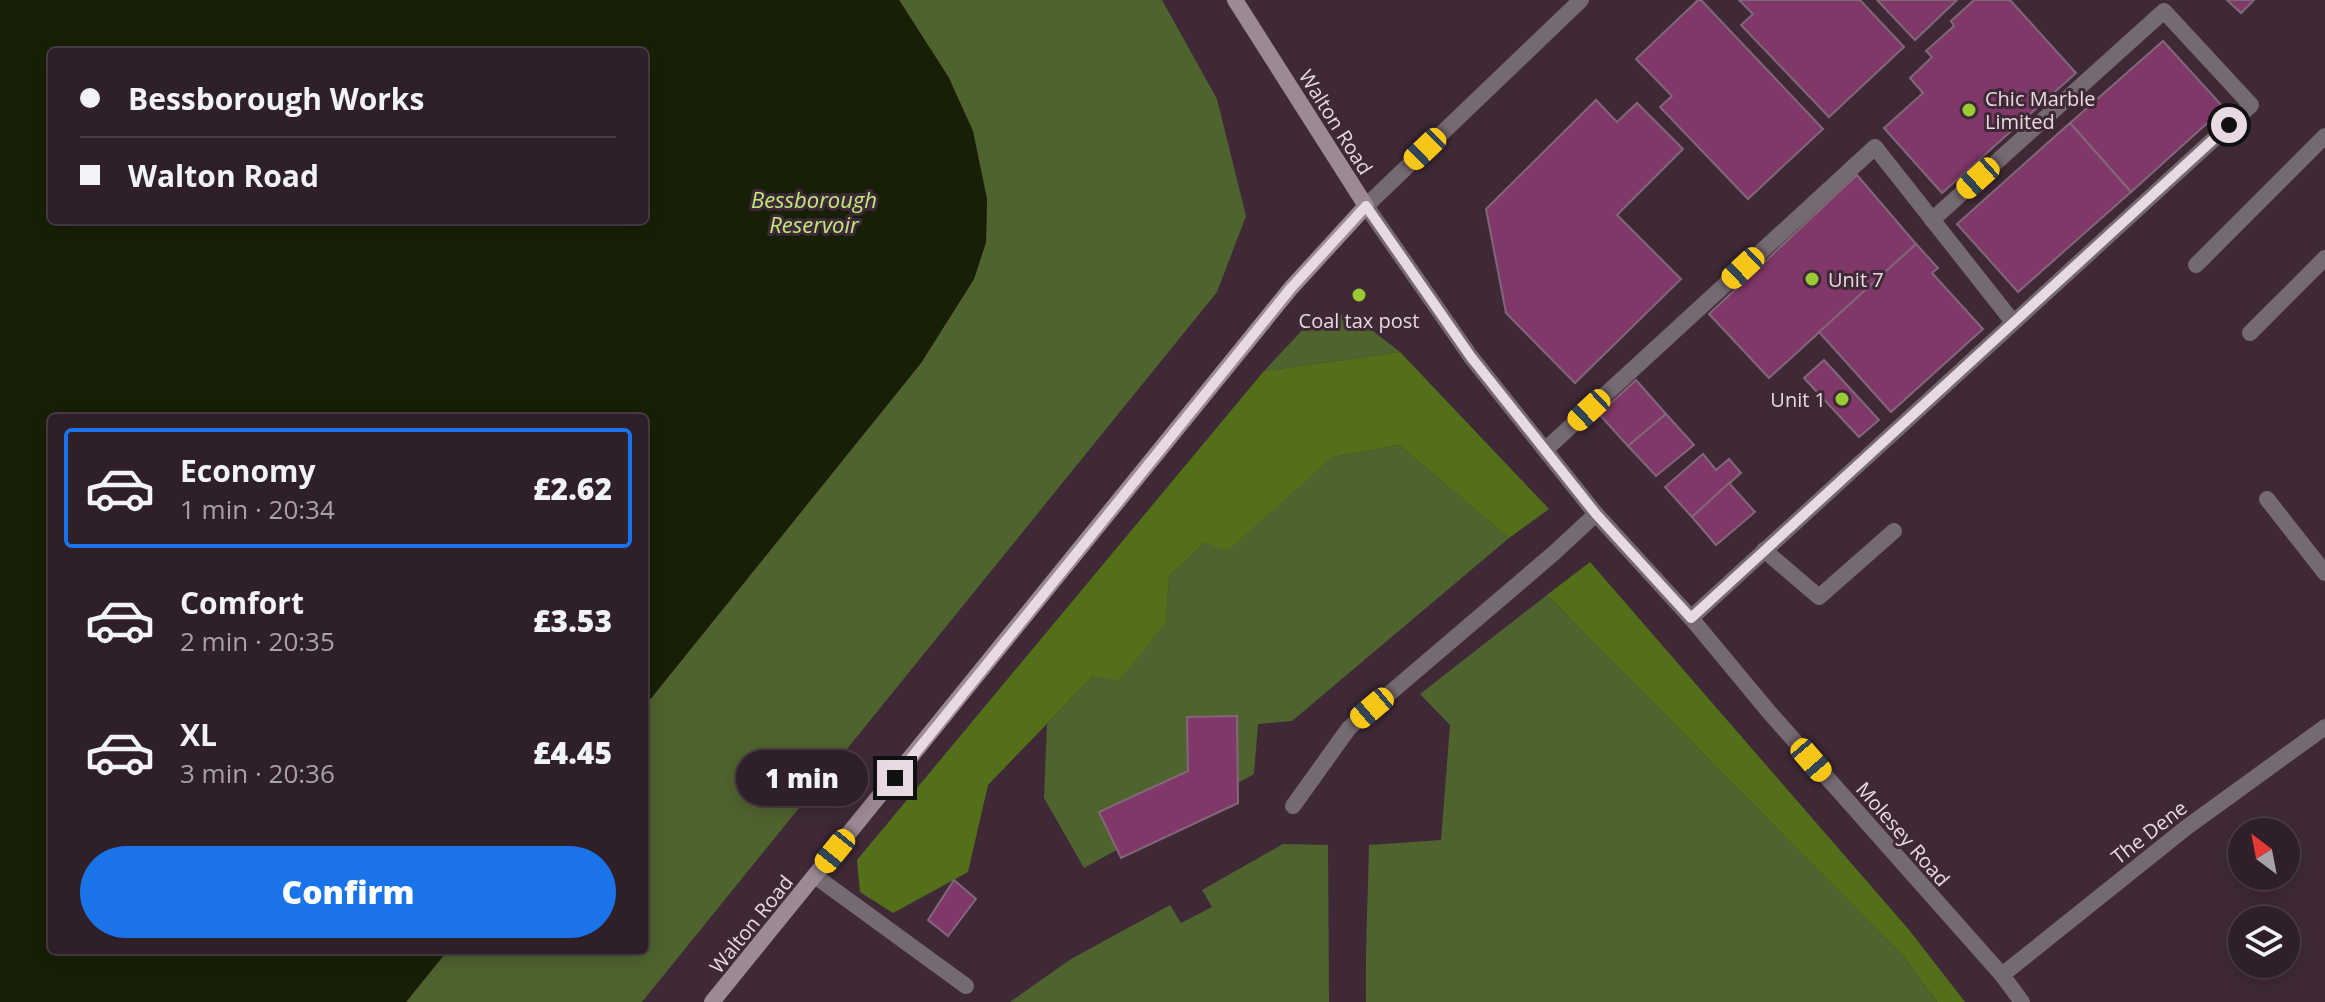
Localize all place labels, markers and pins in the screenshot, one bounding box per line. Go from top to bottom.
place label: Chic Marble Limited [1985,85,2095,135]
marker: Chic Marble Limited [1960,101,1978,119]
place label: Unit 7 [1828,266,1884,293]
marker: Unit 7 [1803,270,1821,288]
marker: Coal tax post [1350,286,1368,304]
place label: Coal tax post [1299,307,1419,334]
place label: Unit 1 [1770,386,1826,413]
marker: Unit 1 [1833,390,1851,408]

